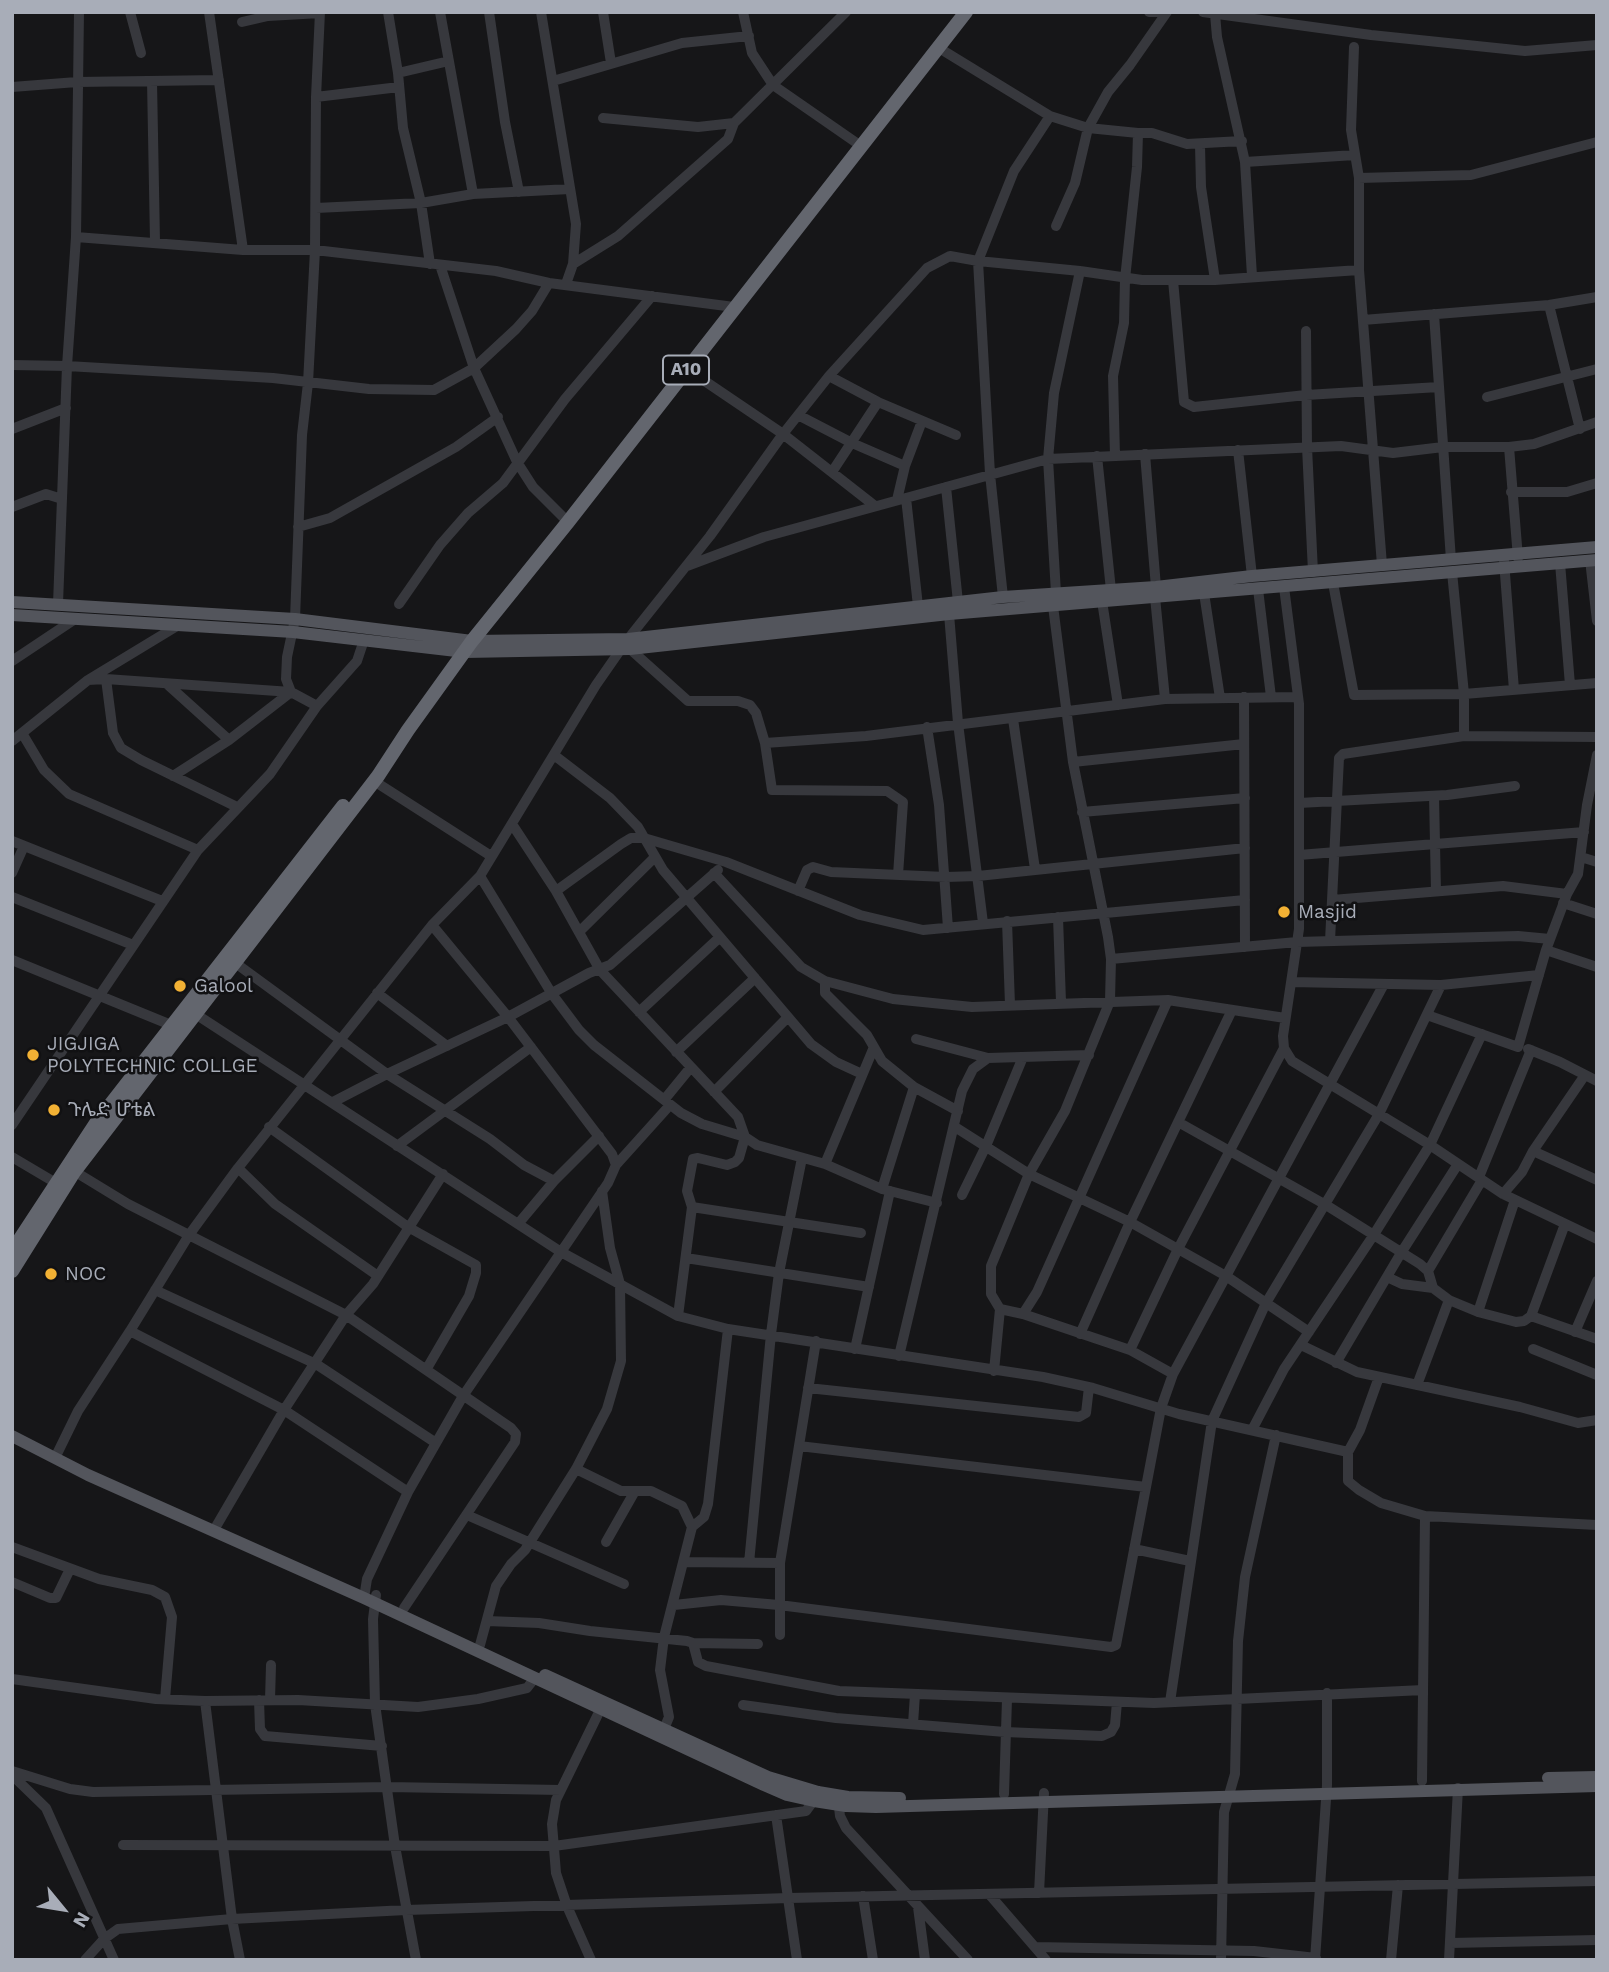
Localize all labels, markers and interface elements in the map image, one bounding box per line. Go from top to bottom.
road number: A10 [663,356,709,384]
place label: Masjid [1298,901,1357,923]
marker: Masjid [1276,904,1292,920]
place label: Galool [194,975,253,997]
marker: Galool [172,978,188,994]
place label: JIGJIGA POLYTECHNIC COLLGE [47,1033,258,1077]
marker: JIGJIGA POLYTECHNIC COLLGE [25,1047,41,1063]
place label: ጉሌድ ሆቴል [68,1099,155,1121]
marker: ጉሌድ ሆቴል [46,1102,62,1118]
place label: NOC [65,1263,106,1285]
marker: NOC [43,1266,59,1282]
north arrow [28,1874,98,1944]
text: N [68,1908,95,1932]

